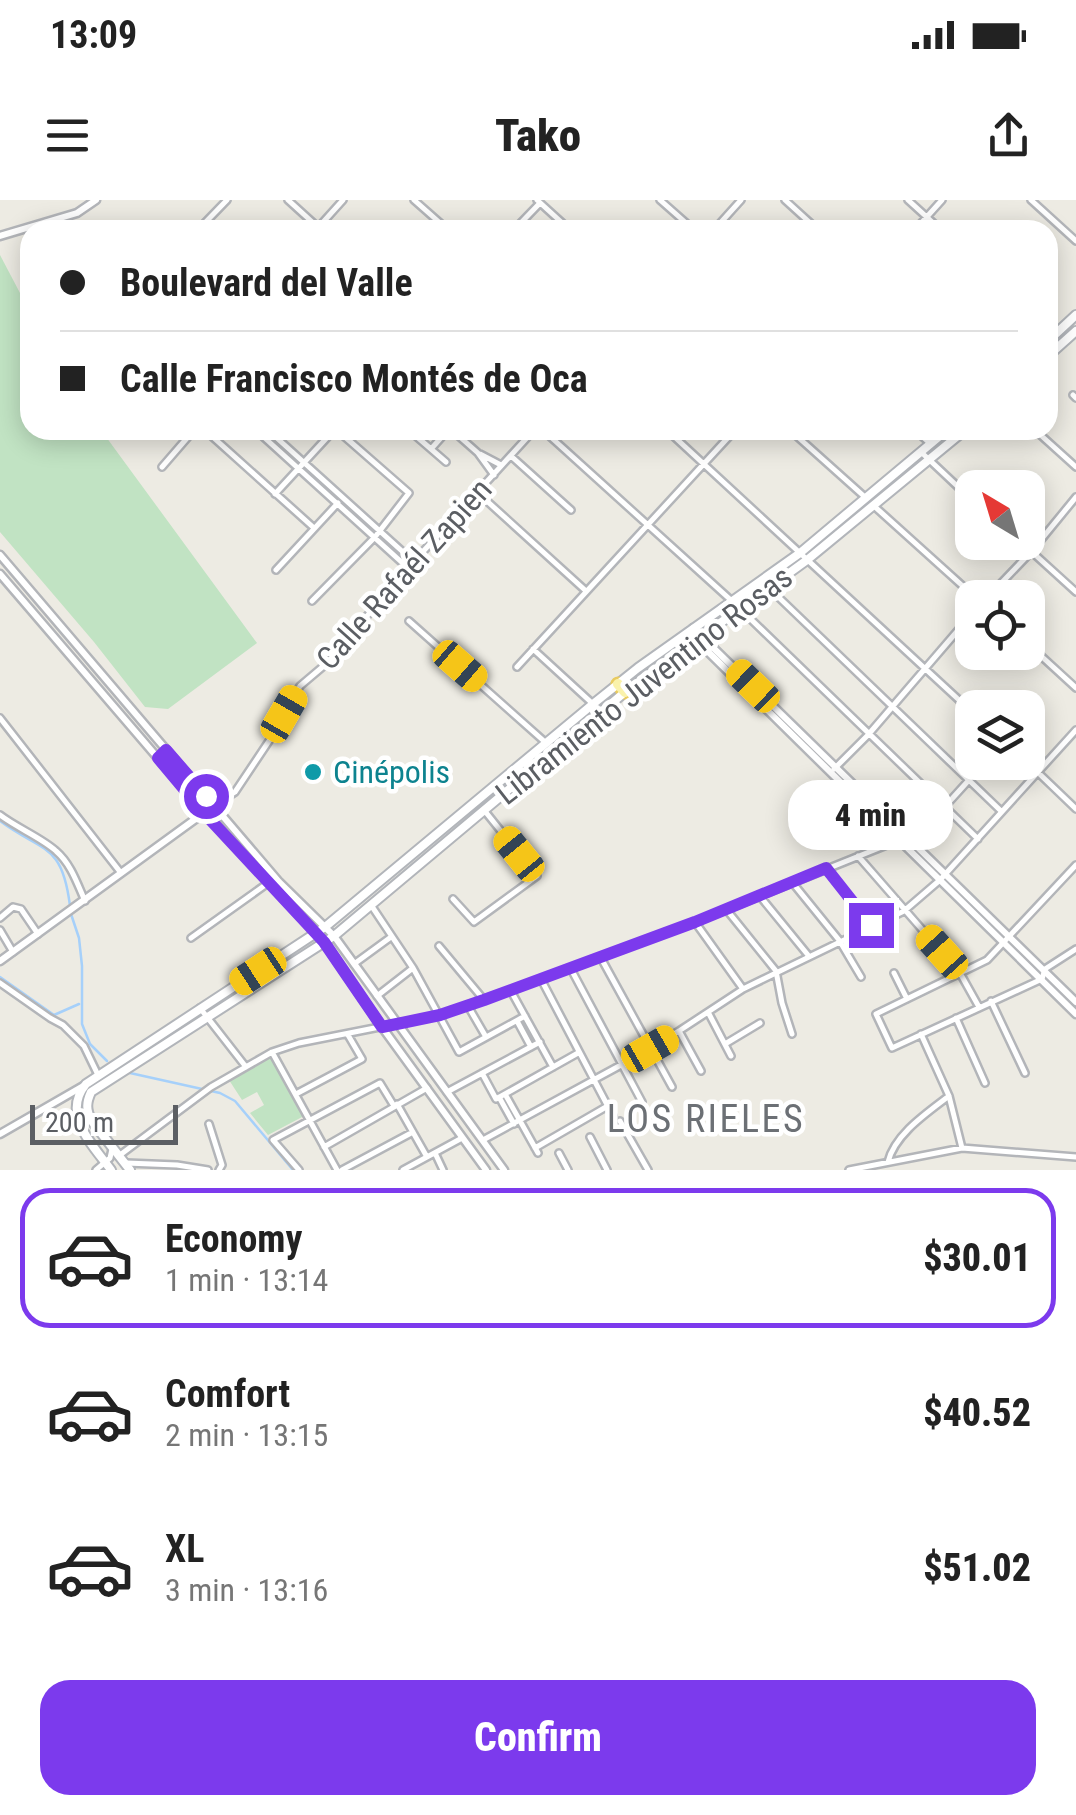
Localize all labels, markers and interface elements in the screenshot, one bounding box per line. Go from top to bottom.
text: 13:09 [50,13,137,57]
icon: menu [40,108,95,163]
icon: share [981,108,1036,163]
text: Tako [495,109,581,162]
text: Boulevard del Valle [120,261,413,305]
text: Calle Francisco Montés de Oca [120,357,588,401]
north arrow [955,470,1045,560]
map controls [955,470,1045,780]
street label: Calle Rafaél Zapien [308,471,500,677]
street label: Libramiento Juventino Rosas [488,558,800,812]
button: locate [955,580,1045,670]
car [428,635,492,697]
car [721,654,785,718]
car [256,681,312,747]
button: layers [955,690,1045,780]
place label: Cinépolis [333,753,450,791]
marker: Cinépolis [302,761,324,783]
route start [184,774,229,819]
callout: 4 min [788,780,954,850]
text: 4 min [835,796,906,834]
car [488,821,550,887]
route end [849,903,894,948]
car [911,920,973,984]
car [225,942,291,1000]
car [617,1021,683,1077]
district label: LOS RIELES [607,1097,805,1141]
scale bar [30,1100,178,1144]
text: 200 m [45,1106,114,1139]
icon: car [45,1213,135,1303]
text: Economy [165,1217,302,1261]
text: $30.01 [923,1236,1031,1280]
text: 1 min · 13:14 [165,1261,328,1299]
icon: car [45,1368,135,1458]
text: Comfort [165,1372,290,1416]
text: $40.52 [923,1391,1031,1435]
text: 2 min · 13:15 [165,1416,328,1454]
icon: car [45,1523,135,1613]
text: XL [165,1527,204,1571]
text: $51.02 [923,1546,1031,1590]
text: 3 min · 13:16 [165,1571,328,1609]
button: Confirm [40,1680,1036,1795]

